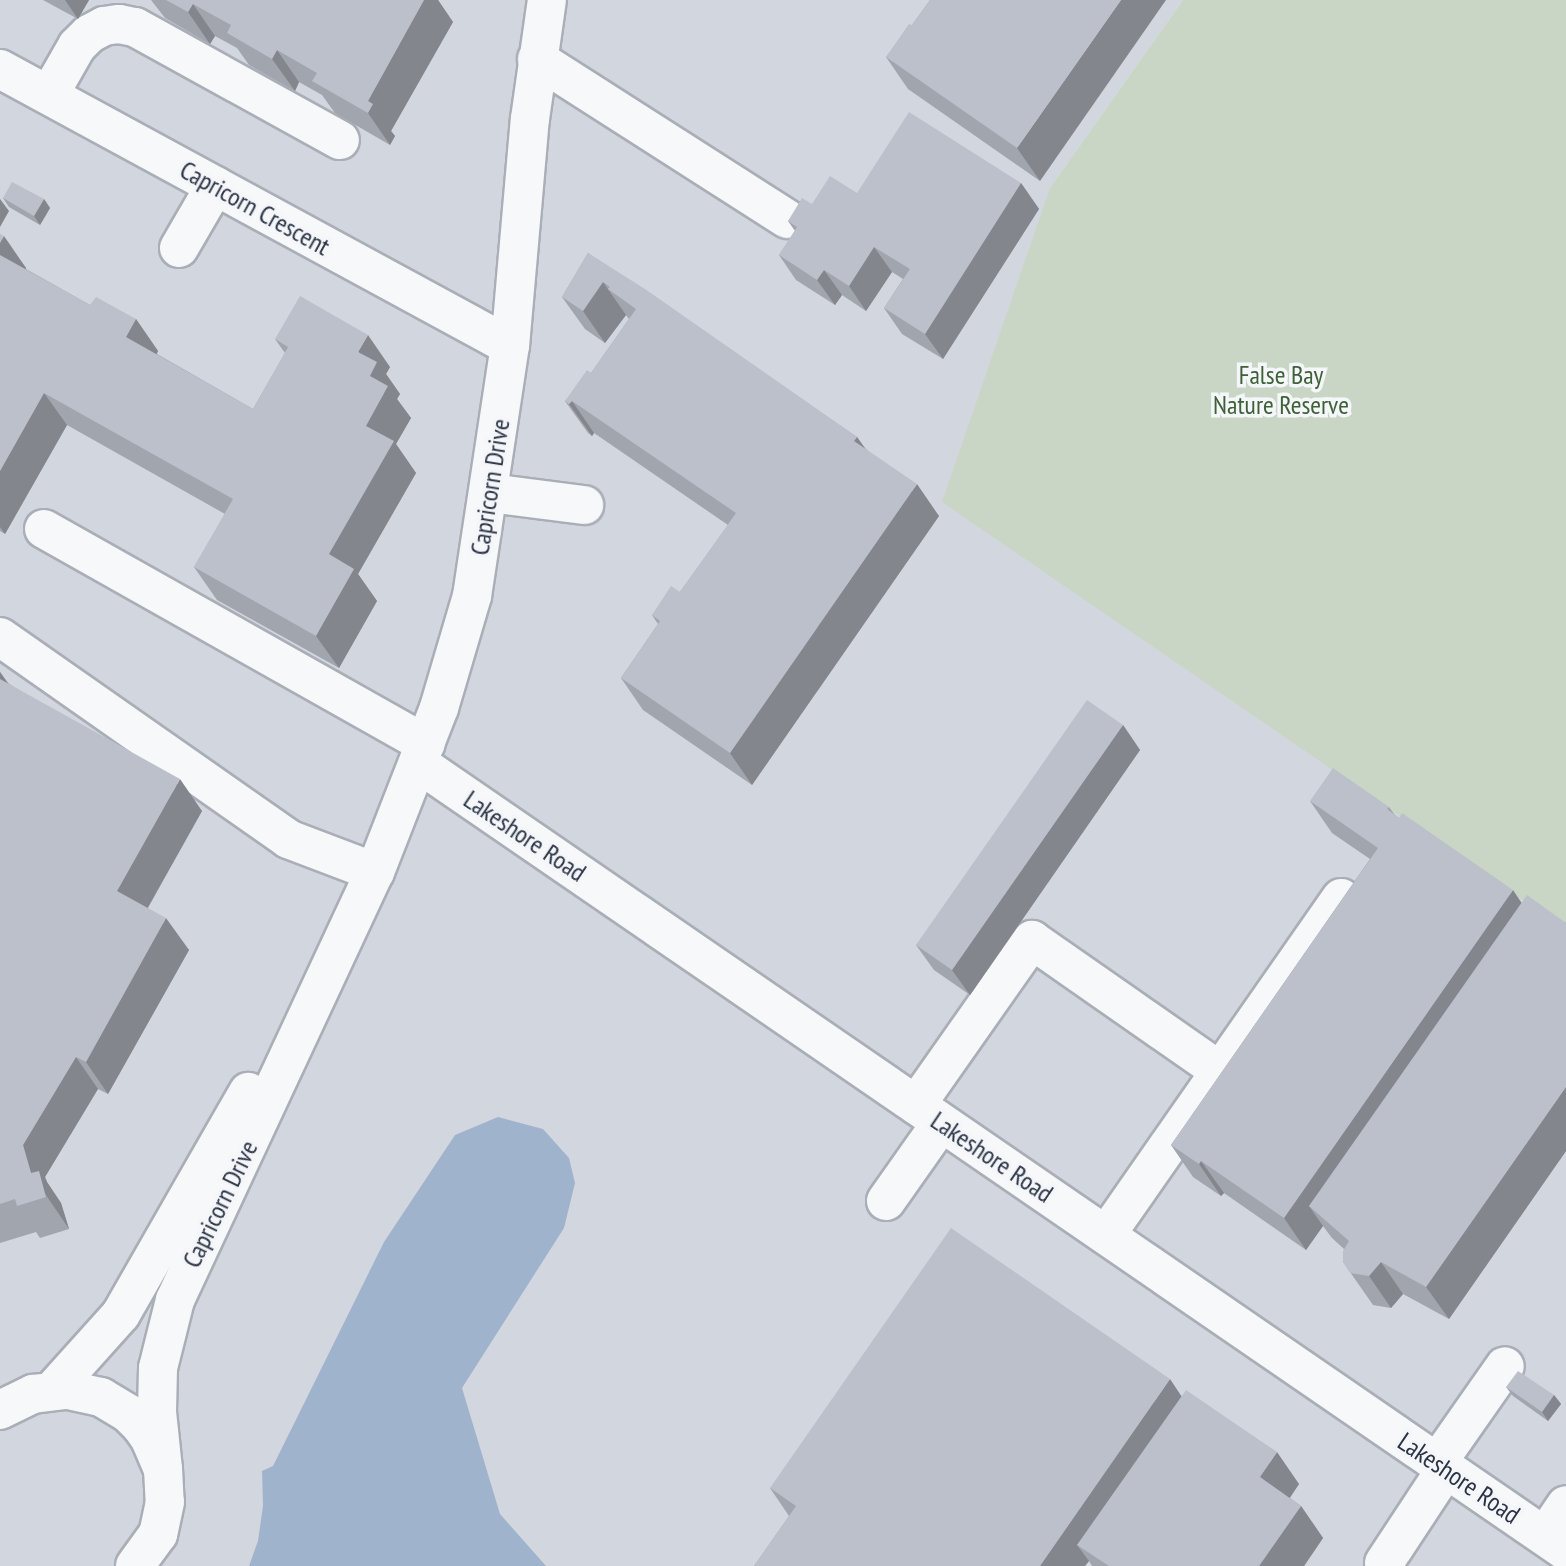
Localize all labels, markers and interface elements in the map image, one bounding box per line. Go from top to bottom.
street label: Capricorn Crescent [175,154,335,262]
park label: False Bay Nature Reserve [1213,359,1349,420]
street label: Capricorn Drive [464,417,516,557]
street label: Lakeshore Road [458,784,592,888]
street label: Lakeshore Road [925,1105,1059,1209]
street label: Capricorn Drive [176,1135,264,1273]
street label: Lakeshore Road [1392,1426,1526,1530]

